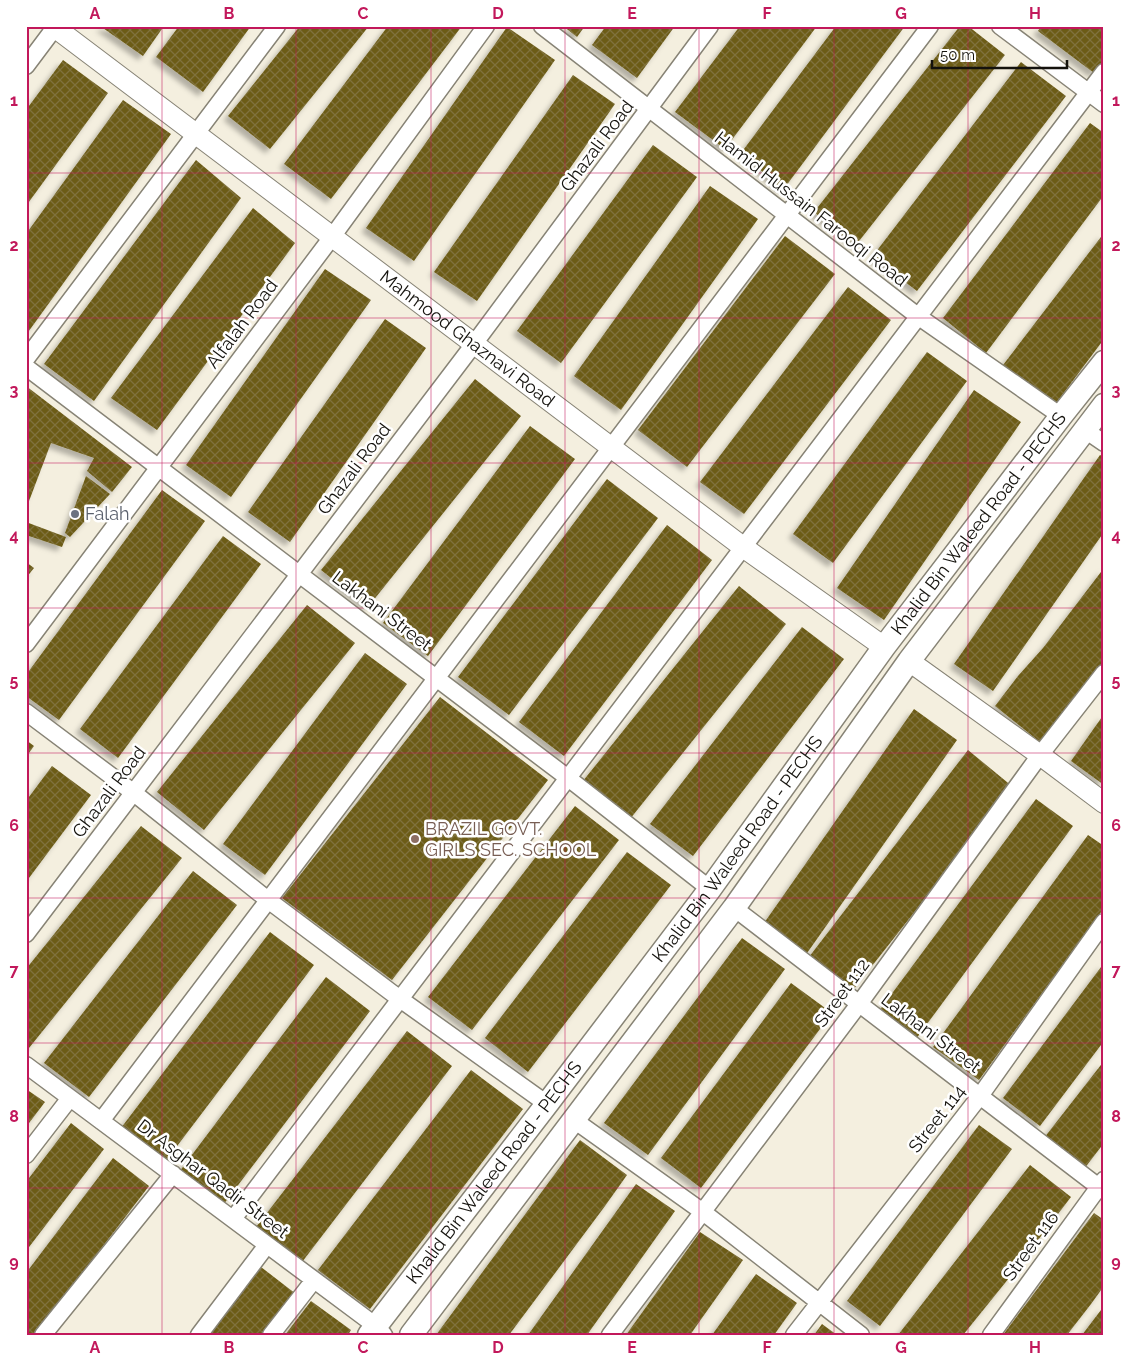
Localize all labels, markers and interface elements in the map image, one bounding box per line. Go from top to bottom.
text: A [90,4,101,23]
text: B [224,4,235,23]
text: C [358,4,369,23]
text: D [492,4,504,23]
text: E [627,4,637,23]
text: F [762,4,772,23]
text: G [895,4,907,23]
text: H [1029,4,1041,23]
scale bar [932,38,1068,70]
text: 50 m [940,46,975,64]
text: 1 [10,91,18,110]
text: 1 [1112,91,1120,110]
street label: Ghazali Road [556,96,638,195]
street label: Hamid Hussain Farooqi Road [711,127,912,290]
text: 2 [9,236,19,255]
text: 2 [1111,236,1121,255]
street label: Mahmood Ghaznavi Road [376,266,559,411]
street label: Alfalah Road [201,275,282,372]
text: 3 [10,381,19,400]
text: 3 [1112,381,1121,400]
street label: Khalid Bin Waleed Road - PECHS [886,408,1070,639]
street label: Ghazali Road [313,419,395,518]
place label: Falah [85,503,129,524]
marker: Falah [69,508,81,520]
text: 4 [9,526,19,545]
text: 4 [1111,526,1121,545]
street label: Lakhani Street [328,566,436,655]
text: 5 [10,671,19,690]
text: 5 [1112,671,1121,690]
street label: Khalid Bin Waleed Road - PECHS [648,731,827,966]
street label: Ghazali Road [68,742,150,841]
text: 6 [9,816,19,835]
text: 6 [1111,816,1121,835]
place label: BRAZIL GOVT. GIRLS SEC. SCHOOL [425,818,597,860]
marker: BRAZIL GOVT. GIRLS SEC. SCHOOL [409,833,421,845]
street label: Street 112 [810,954,873,1031]
text: 7 [10,961,19,980]
text: 7 [1112,961,1121,980]
street label: Lakhani Street [877,988,985,1077]
street label: Khalid Bin Waleed Road - PECHS [401,1057,586,1288]
street label: Street 114 [904,1081,970,1157]
text: 8 [9,1107,19,1126]
text: 8 [1111,1107,1121,1126]
street label: Dr Asghar Qadir Street [133,1115,293,1242]
street label: Street 116 [998,1207,1063,1285]
text: 9 [9,1252,19,1271]
text: 9 [1111,1252,1121,1271]
text: A [90,1338,101,1357]
text: B [224,1338,235,1357]
text: C [358,1338,369,1357]
text: D [492,1338,504,1357]
text: E [627,1338,637,1357]
text: F [762,1338,772,1357]
text: G [895,1338,907,1357]
text: H [1029,1338,1041,1357]

